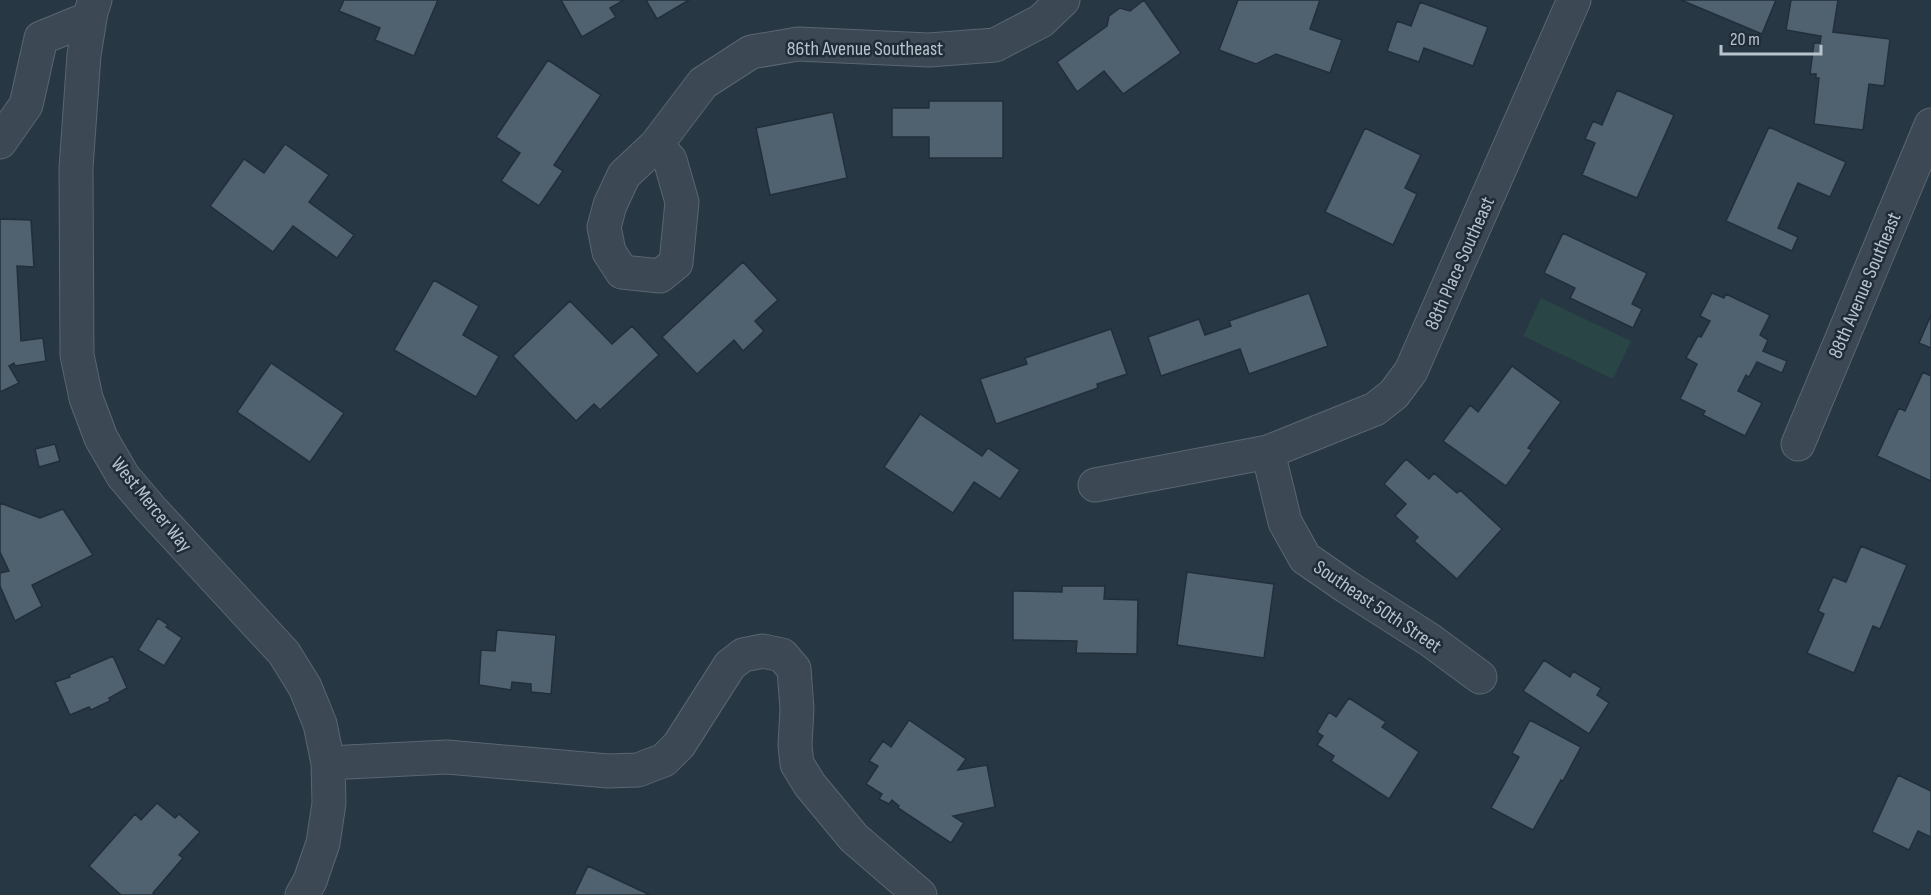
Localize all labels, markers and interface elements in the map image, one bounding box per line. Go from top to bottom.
scale bar [1721,18,1822,56]
text: 20 m [1730,29,1760,50]
street label: 86th Avenue Southeast [787,37,943,61]
street label: 88th Place Southeast [1420,193,1500,334]
street label: 88th Avenue Southeast [1823,209,1907,362]
street label: West Mercer Way [106,452,197,557]
street label: Southeast 50th Street [1309,555,1446,658]

